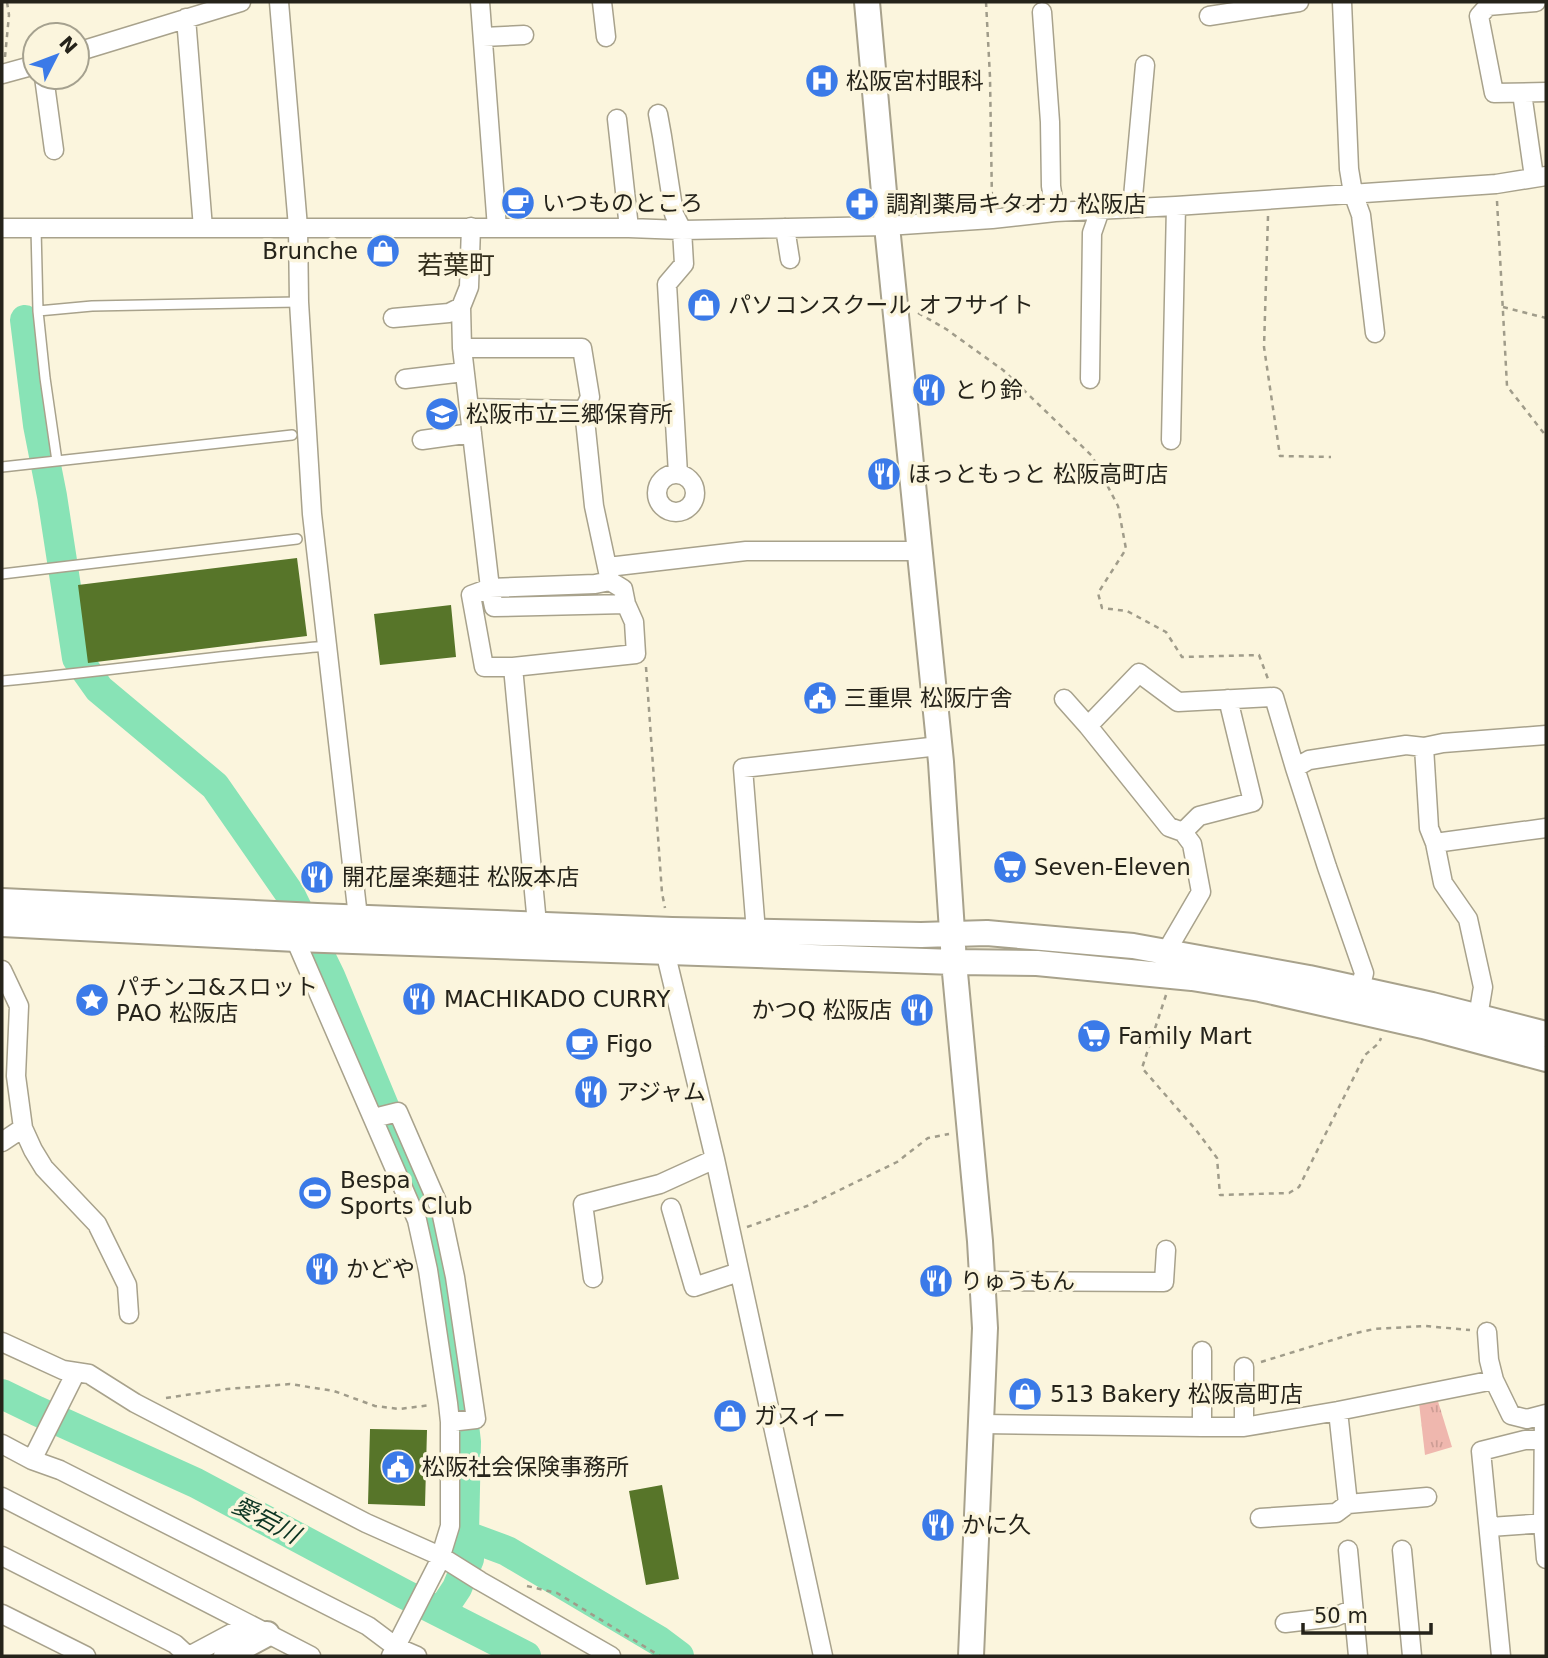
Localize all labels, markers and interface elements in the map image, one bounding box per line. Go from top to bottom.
north arrow [21,21,91,91]
text: N [55,31,82,58]
hospital icon: 松阪宮村眼科 [803,62,841,100]
place label: 松阪宮村眼科 [846,68,984,94]
cafe icon: いつものところ [499,184,537,222]
pharmacy icon: 調剤薬局キタオカ 松阪店 [843,185,881,223]
place label: いつものところ [542,190,703,216]
place label: 調剤薬局キタオカ 松阪店 [886,191,1146,217]
shop icon: Brunche [364,232,402,270]
place label: Brunche [262,238,358,264]
district label: 若葉町 [417,250,495,280]
shop icon: パソコンスクール オフサイト [685,286,723,324]
place label: パソコンスクール オフサイト [728,292,1034,318]
restaurant icon: とり鈴 [910,371,948,409]
place label: とり鈴 [954,377,1023,403]
school or university icon: 松阪市立三郷保育所 [423,395,461,433]
place label: 松阪市立三郷保育所 [466,401,673,427]
restaurant icon: ほっともっと 松阪高町店 [865,455,903,493]
place label: ほっともっと 松阪高町店 [908,461,1168,487]
public building icon: 三重県 松阪庁舎 [801,679,839,717]
place label: 三重県 松阪庁舎 [844,685,1012,711]
supermarket icon: Seven-Eleven [991,848,1029,886]
place label: Seven-Eleven [1034,854,1191,880]
restaurant icon: 開花屋楽麺荘 松阪本店 [298,858,336,896]
place label: 開花屋楽麺荘 松阪本店 [342,864,579,890]
place label: パチンコ&スロット PAO 松阪店 [116,974,318,1026]
restaurant icon: MACHIKADO CURRY [400,980,438,1018]
place icon: パチンコ&スロット PAO 松阪店 [73,981,111,1019]
place label: MACHIKADO CURRY [444,986,671,1012]
restaurant icon: かつQ 松阪店 [898,991,936,1029]
place label: かつQ 松阪店 [752,997,892,1023]
supermarket icon: Family Mart [1075,1017,1113,1055]
place label: Family Mart [1118,1023,1252,1049]
cafe icon: Figo [563,1025,601,1063]
place label: Figo [606,1031,653,1057]
restaurant icon: アジャム [572,1073,610,1111]
place label: アジャム [616,1079,706,1105]
place label: Bespa Sports Club [340,1167,473,1219]
sports icon: Bespa Sports Club [296,1174,334,1212]
restaurant icon: かどや [303,1250,341,1288]
place label: かどや [346,1256,415,1282]
restaurant icon: りゅうもん [917,1262,955,1300]
place label: りゅうもん [960,1268,1075,1294]
shop icon: 513 Bakery 松阪高町店 [1006,1375,1044,1413]
place label: 513 Bakery 松阪高町店 [1050,1381,1303,1407]
shop icon: ガスィー [711,1397,749,1435]
place label: ガスィー [754,1403,846,1429]
public building icon: 松阪社会保険事務所 [379,1448,417,1486]
place label: 松阪社会保険事務所 [422,1454,629,1480]
water label: 愛宕川 [228,1491,307,1551]
restaurant icon: かに久 [919,1506,957,1544]
place label: かに久 [962,1512,1031,1538]
scale bar [1303,1592,1431,1636]
text: 50 m [1314,1604,1368,1628]

